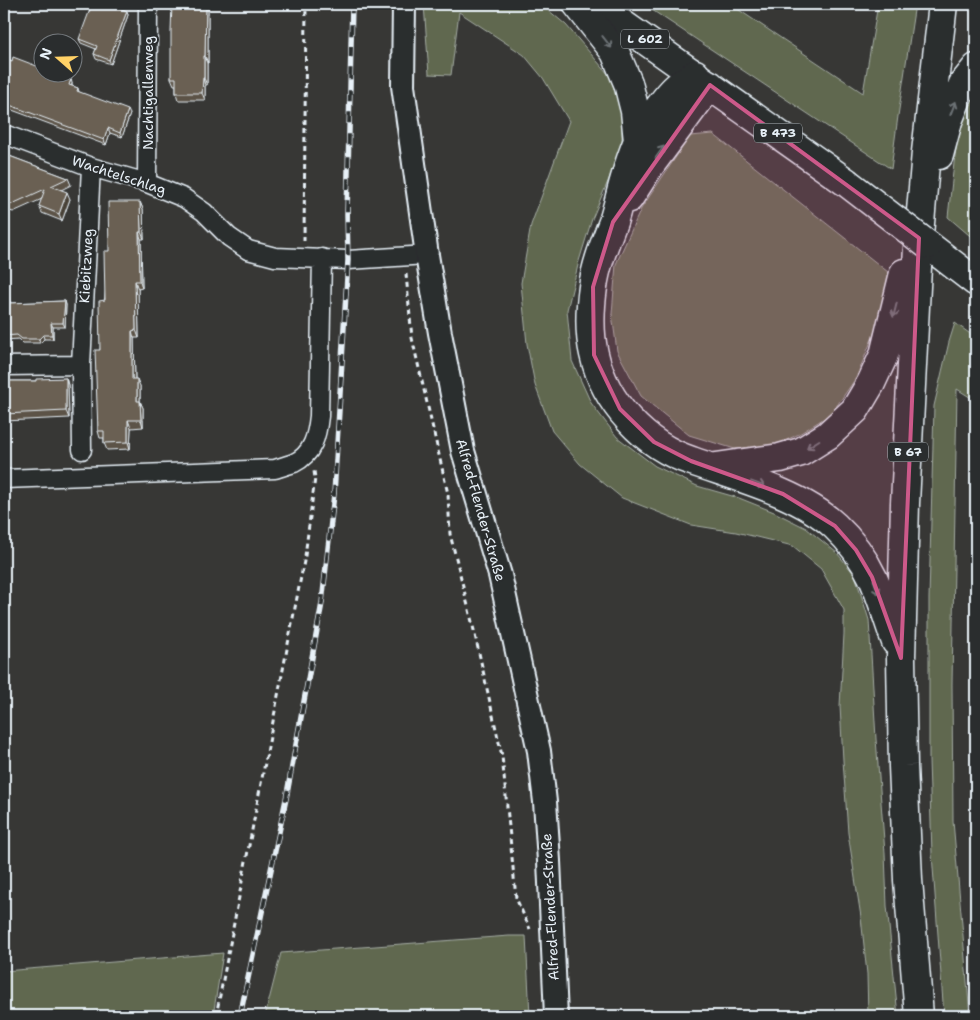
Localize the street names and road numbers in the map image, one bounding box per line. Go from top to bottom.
road number: L 602 [621,30,669,48]
street label: Nachtigallenweg [139,36,157,150]
road number: B 473 [754,124,802,142]
street label: Wachtelschlag [70,151,168,199]
street label: Kiebitzweg [75,228,97,304]
street label: Alfred-Flender-Straße [452,437,510,583]
road number: B 67 [888,442,928,462]
street label: Alfred-Flender-Straße [537,833,563,981]

